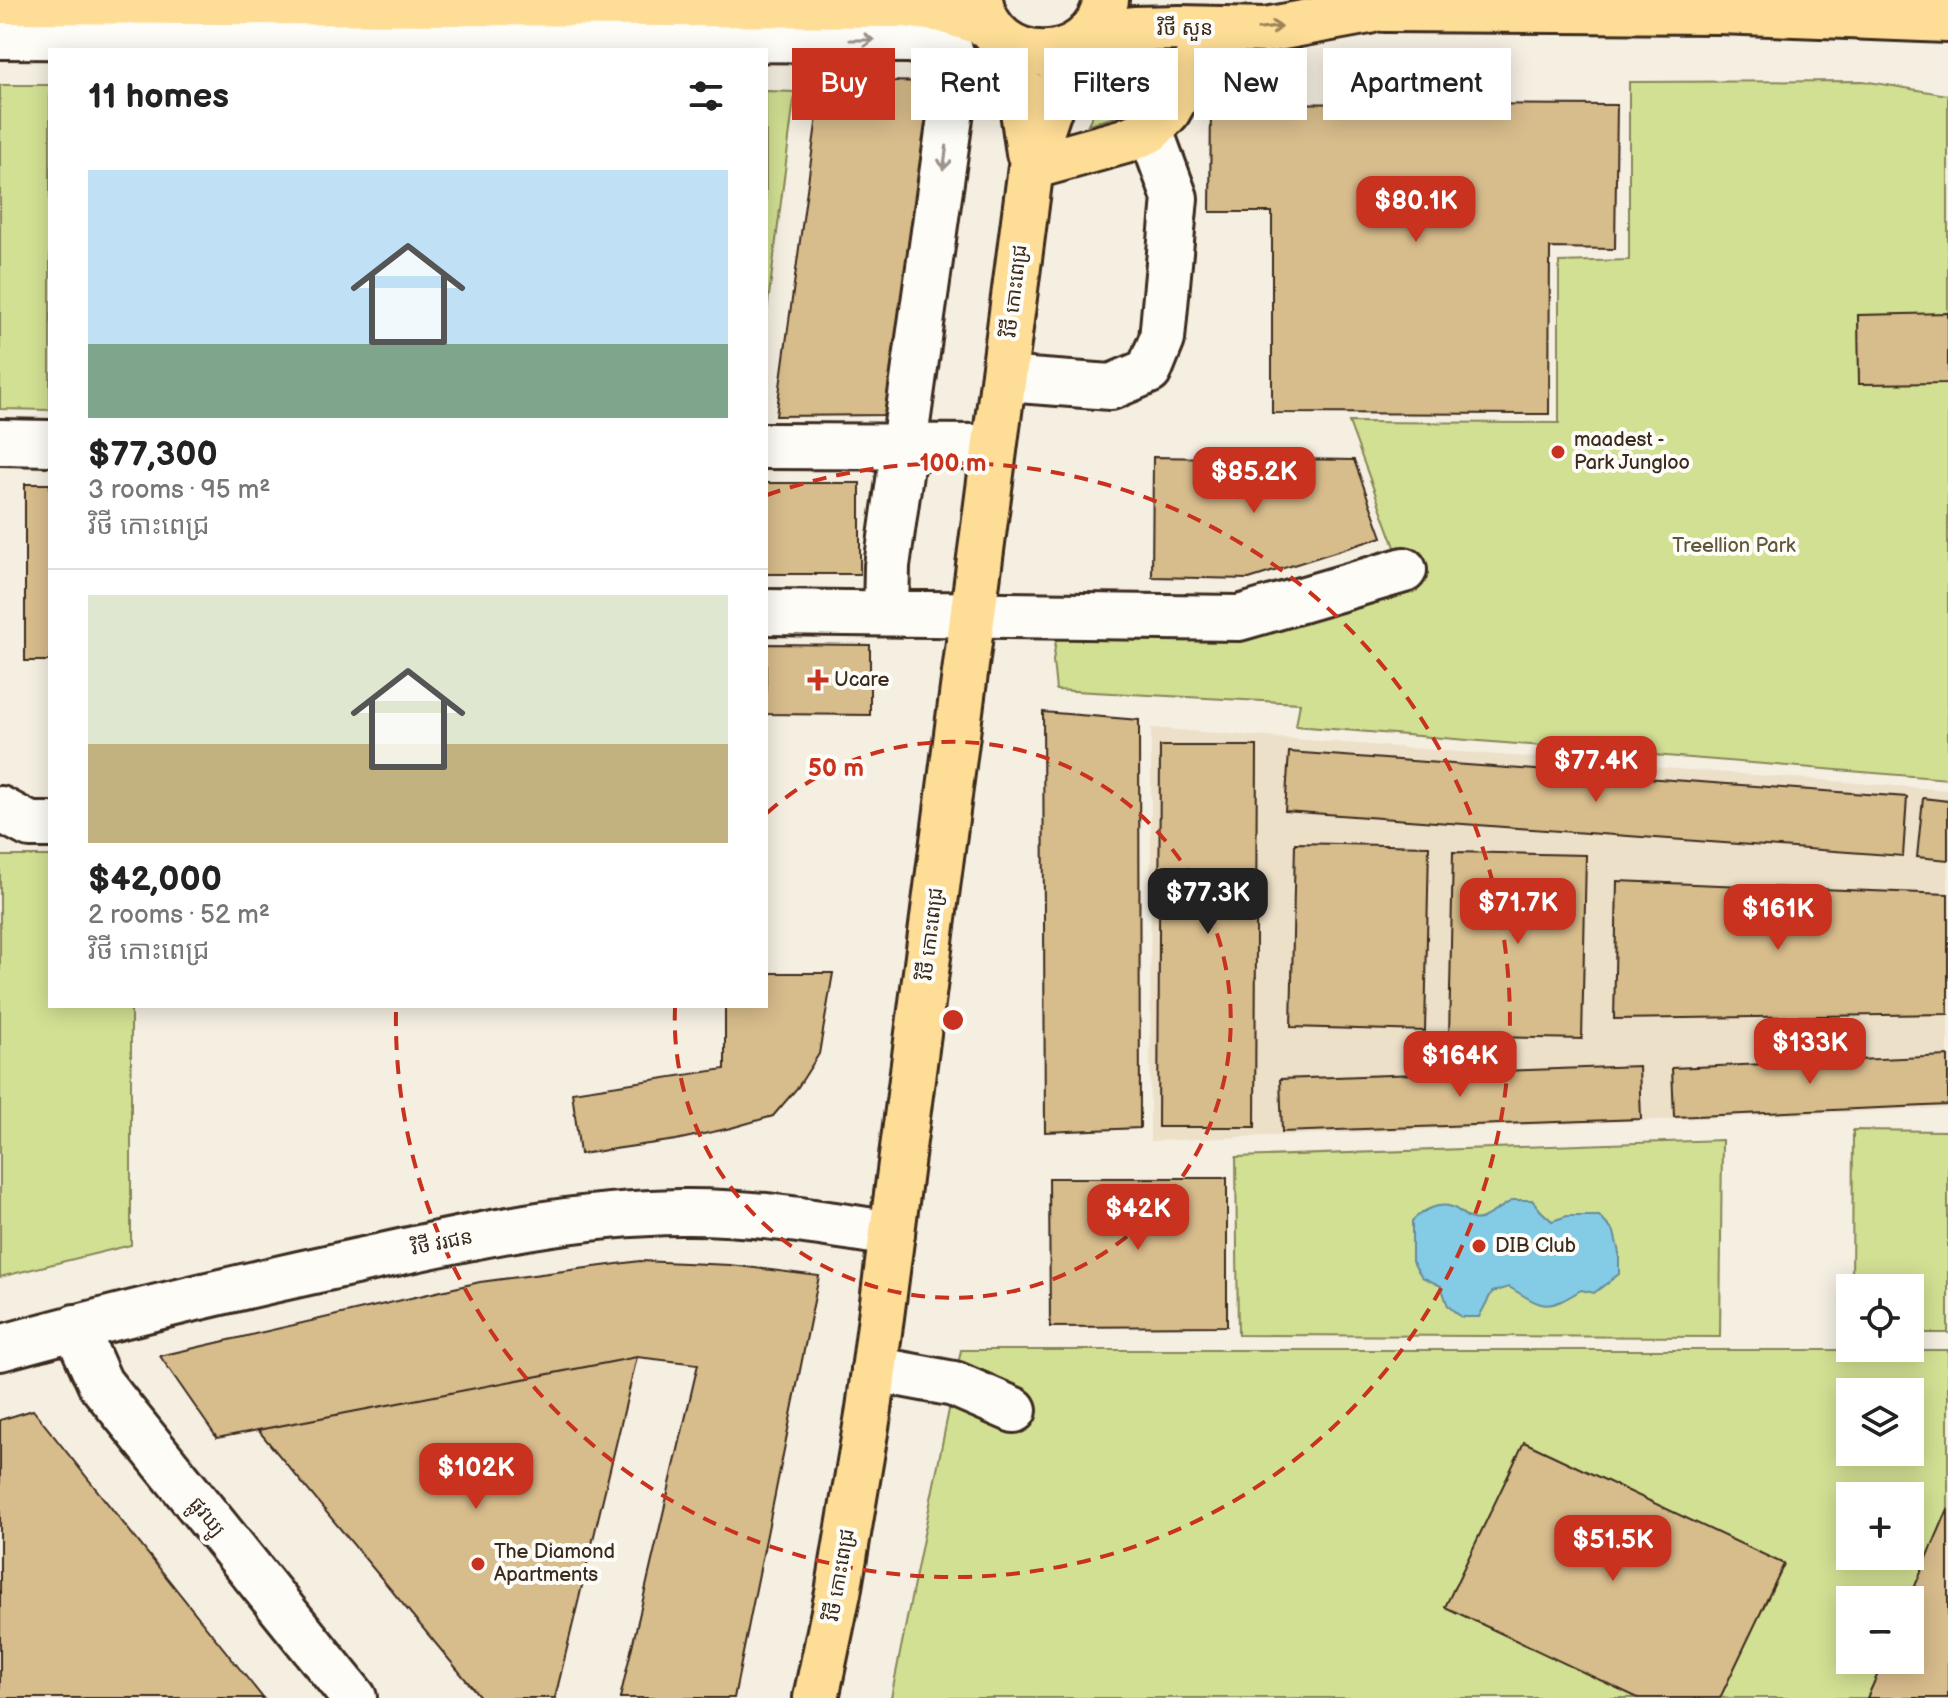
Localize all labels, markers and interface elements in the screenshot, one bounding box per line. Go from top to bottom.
street label: វិថី សួន [1157,15,1213,41]
one-way arrow [1256,21,1283,36]
one-way arrow [848,32,875,48]
chip: Buy [792,48,895,120]
chip: Rent [911,48,1028,120]
chip: Filters [1044,48,1178,120]
chip: New [1194,48,1307,120]
chip: Apartment [1323,48,1511,120]
icon: filters [684,74,728,118]
text: 11 homes [88,76,229,117]
one-way arrow [937,145,952,170]
pin: $80.1K [1351,176,1481,244]
text: $80.1K [1374,186,1458,217]
icon: home [336,222,480,366]
street label: វិថី កោះពេជ្រ [996,243,1033,339]
place label: maadest - Park Jungloo [1574,428,1690,475]
text: $77,300 [88,434,218,475]
marker: maadest - Park Jungloo [1549,443,1567,461]
pin: $85.2K [1189,447,1319,515]
text: 100 m [920,449,986,478]
text: $85.2K [1211,457,1297,488]
text: 3 rooms · 95 m² [88,475,270,506]
text: វិថី កោះពេជ្រ [88,511,210,542]
park label: Treellion Park [1672,534,1796,558]
icon: home [336,647,480,791]
place label: Ucare [834,668,889,692]
marker: Ucare [809,671,827,689]
pin: $77.4K [1531,736,1661,804]
text: $77.4K [1554,746,1638,777]
text: 50 m [808,754,864,783]
text: $42,000 [88,859,222,900]
pin: $77.3K [1143,868,1273,936]
text: $77.3K [1166,878,1250,909]
pin: $71.7K [1453,878,1583,946]
pin: $161K [1722,884,1834,952]
street label: វិថី កោះពេជ្រ [912,886,949,982]
text: $71.7K [1478,888,1558,919]
text: $161K [1742,894,1814,925]
text: 2 rooms · 52 m² [88,900,270,931]
text: វិថី កោះពេជ្រ [88,936,210,967]
centre of rings [939,1006,967,1034]
pin: $133K [1754,1018,1866,1086]
text: $133K [1772,1028,1848,1059]
pin: $164K [1404,1031,1516,1099]
text: $164K [1422,1041,1498,1072]
pin: $42K [1091,1184,1185,1252]
text: $42K [1105,1194,1171,1225]
street label: វិថី វរជន [409,1224,475,1261]
place label: DIB Club [1495,1234,1576,1258]
marker: DIB Club [1470,1237,1488,1255]
map controls [1836,1274,1924,1674]
button: locate [1836,1274,1924,1362]
button: layers [1836,1378,1924,1466]
pin: $102K [420,1443,532,1511]
text: $102K [437,1453,515,1484]
button: + [1836,1482,1924,1570]
street label: ផ្លូវឃ្យូ [179,1492,230,1545]
pin: $51.5K [1548,1515,1678,1583]
text: $51.5K [1572,1525,1654,1556]
street label: វិថី កោះពេជ្រ [818,1527,860,1623]
place label: The Diamond Apartments [494,1540,615,1587]
marker: The Diamond Apartments [469,1555,487,1573]
button: − [1836,1586,1924,1674]

